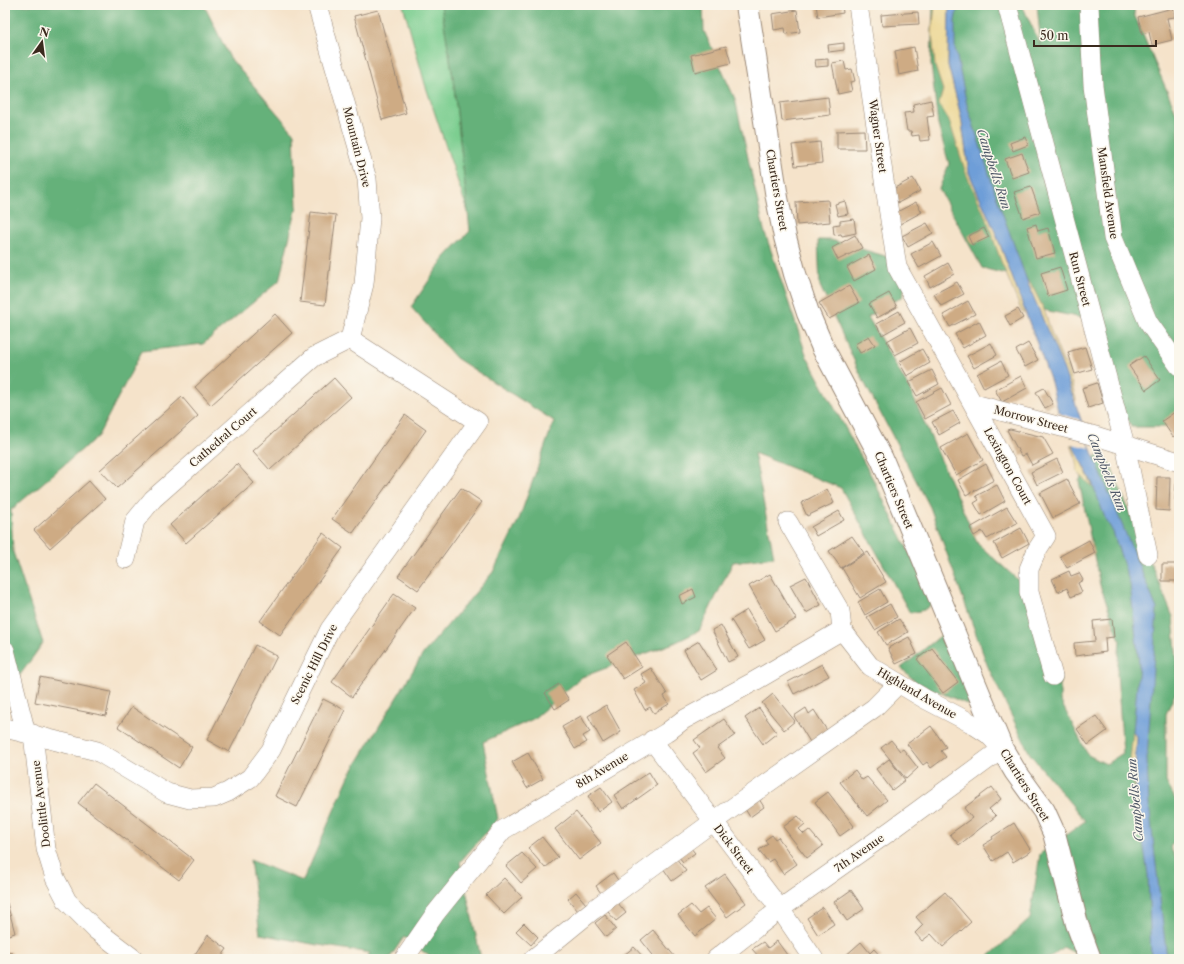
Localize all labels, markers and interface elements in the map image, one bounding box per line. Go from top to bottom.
north arrow [22,22,62,62]
scale bar [1034,22,1156,48]
text: N [38,24,51,40]
text: 50 m [1040,28,1069,43]
street label: Wagner Street [866,97,890,174]
street label: Mountain Drive [340,105,374,189]
water label: Campbells Run [974,127,1014,211]
street label: Mansfield Avenue [1095,146,1121,240]
street label: Chartiers Street [763,148,791,232]
street label: Run Street [1066,250,1094,308]
street label: Morrow Street [992,402,1070,436]
street label: Cathedral Court [186,404,260,470]
street label: Lexington Court [981,425,1035,507]
water label: Campbells Run [1084,430,1130,514]
street label: Chartiers Street [871,449,917,531]
street label: Scenic Hill Drive [288,621,340,707]
street label: Highland Avenue [875,665,959,721]
street label: Chartiers Street [997,746,1053,824]
street label: 8th Avenue [573,749,631,791]
water label: Campbells Run [1124,758,1146,842]
street label: Doolittle Avenue [29,760,53,848]
street label: Dick Street [711,822,757,877]
street label: 7th Avenue [831,831,887,875]

